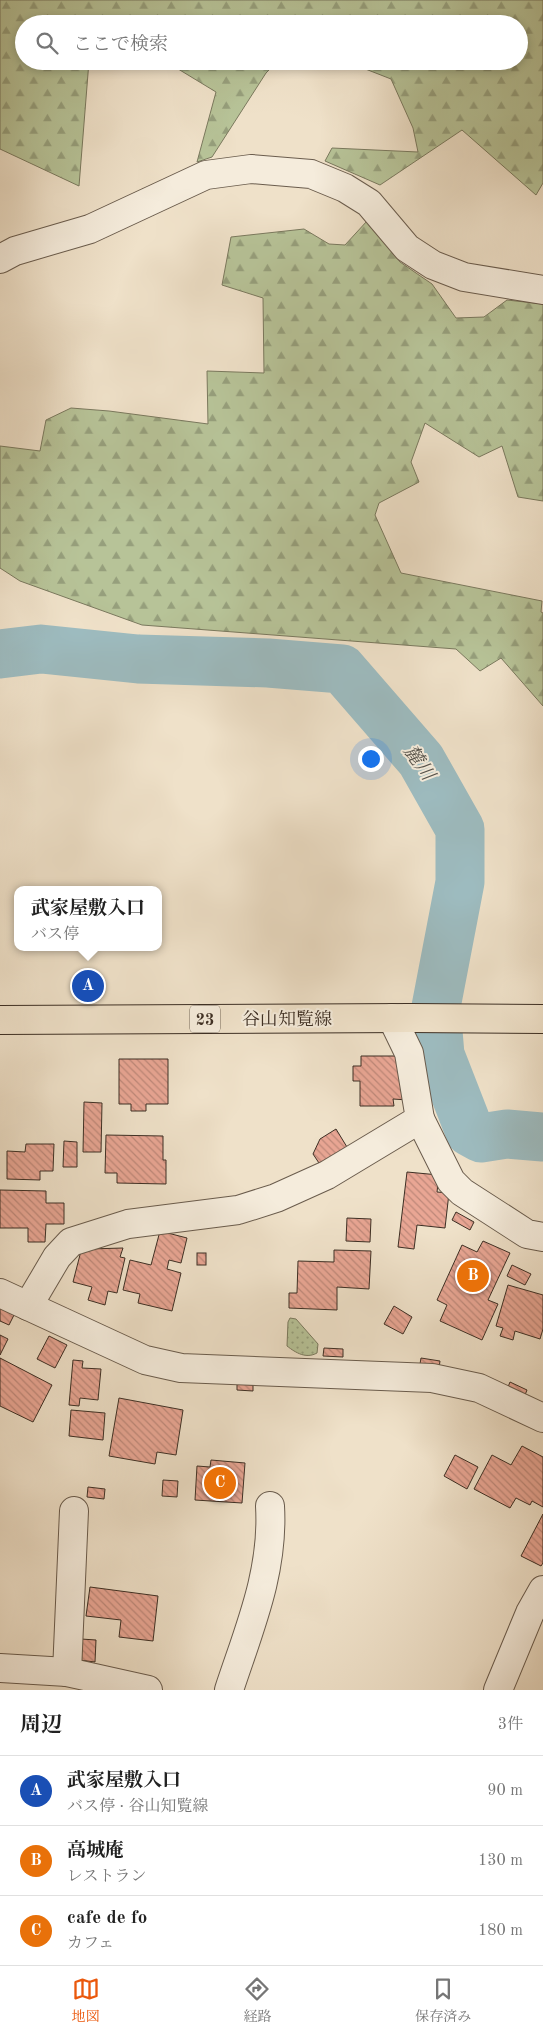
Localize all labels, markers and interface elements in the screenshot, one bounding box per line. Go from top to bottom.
search box [15,15,528,70]
icon: search [33,29,61,57]
text: ここで検索 [73,36,168,55]
water label: 麓川 [399,741,440,786]
your location [358,746,384,772]
popup [14,886,162,951]
text: 武家屋敷入口 [31,900,145,919]
text: バス停 [31,927,79,943]
pin: A [72,967,104,1005]
road number: 23 [190,1006,220,1032]
street label: 谷山知覧線 [242,1009,332,1029]
pin: B [457,1257,489,1295]
pin: C [204,1464,236,1502]
text: 周辺 [20,1715,62,1736]
text: 3件 [498,1717,523,1733]
text: 武家屋敷入口 [67,1772,181,1791]
text: A [30,1783,42,1799]
text: 90 m [487,1783,523,1799]
text: バス停 · 谷山知覧線 [67,1799,208,1815]
text: 高城庵 [67,1842,124,1861]
text: B [30,1853,42,1869]
text: 130 m [478,1853,523,1869]
text: レストラン [67,1869,147,1885]
text: cafe de fo [67,1909,147,1928]
text: C [31,1923,41,1939]
text: 180 m [478,1923,523,1939]
text: カフェ [67,1936,114,1952]
tab: 地図 [72,1975,100,2026]
tab: 経路 [243,1975,271,2026]
tab: 保存済み [415,1975,471,2026]

